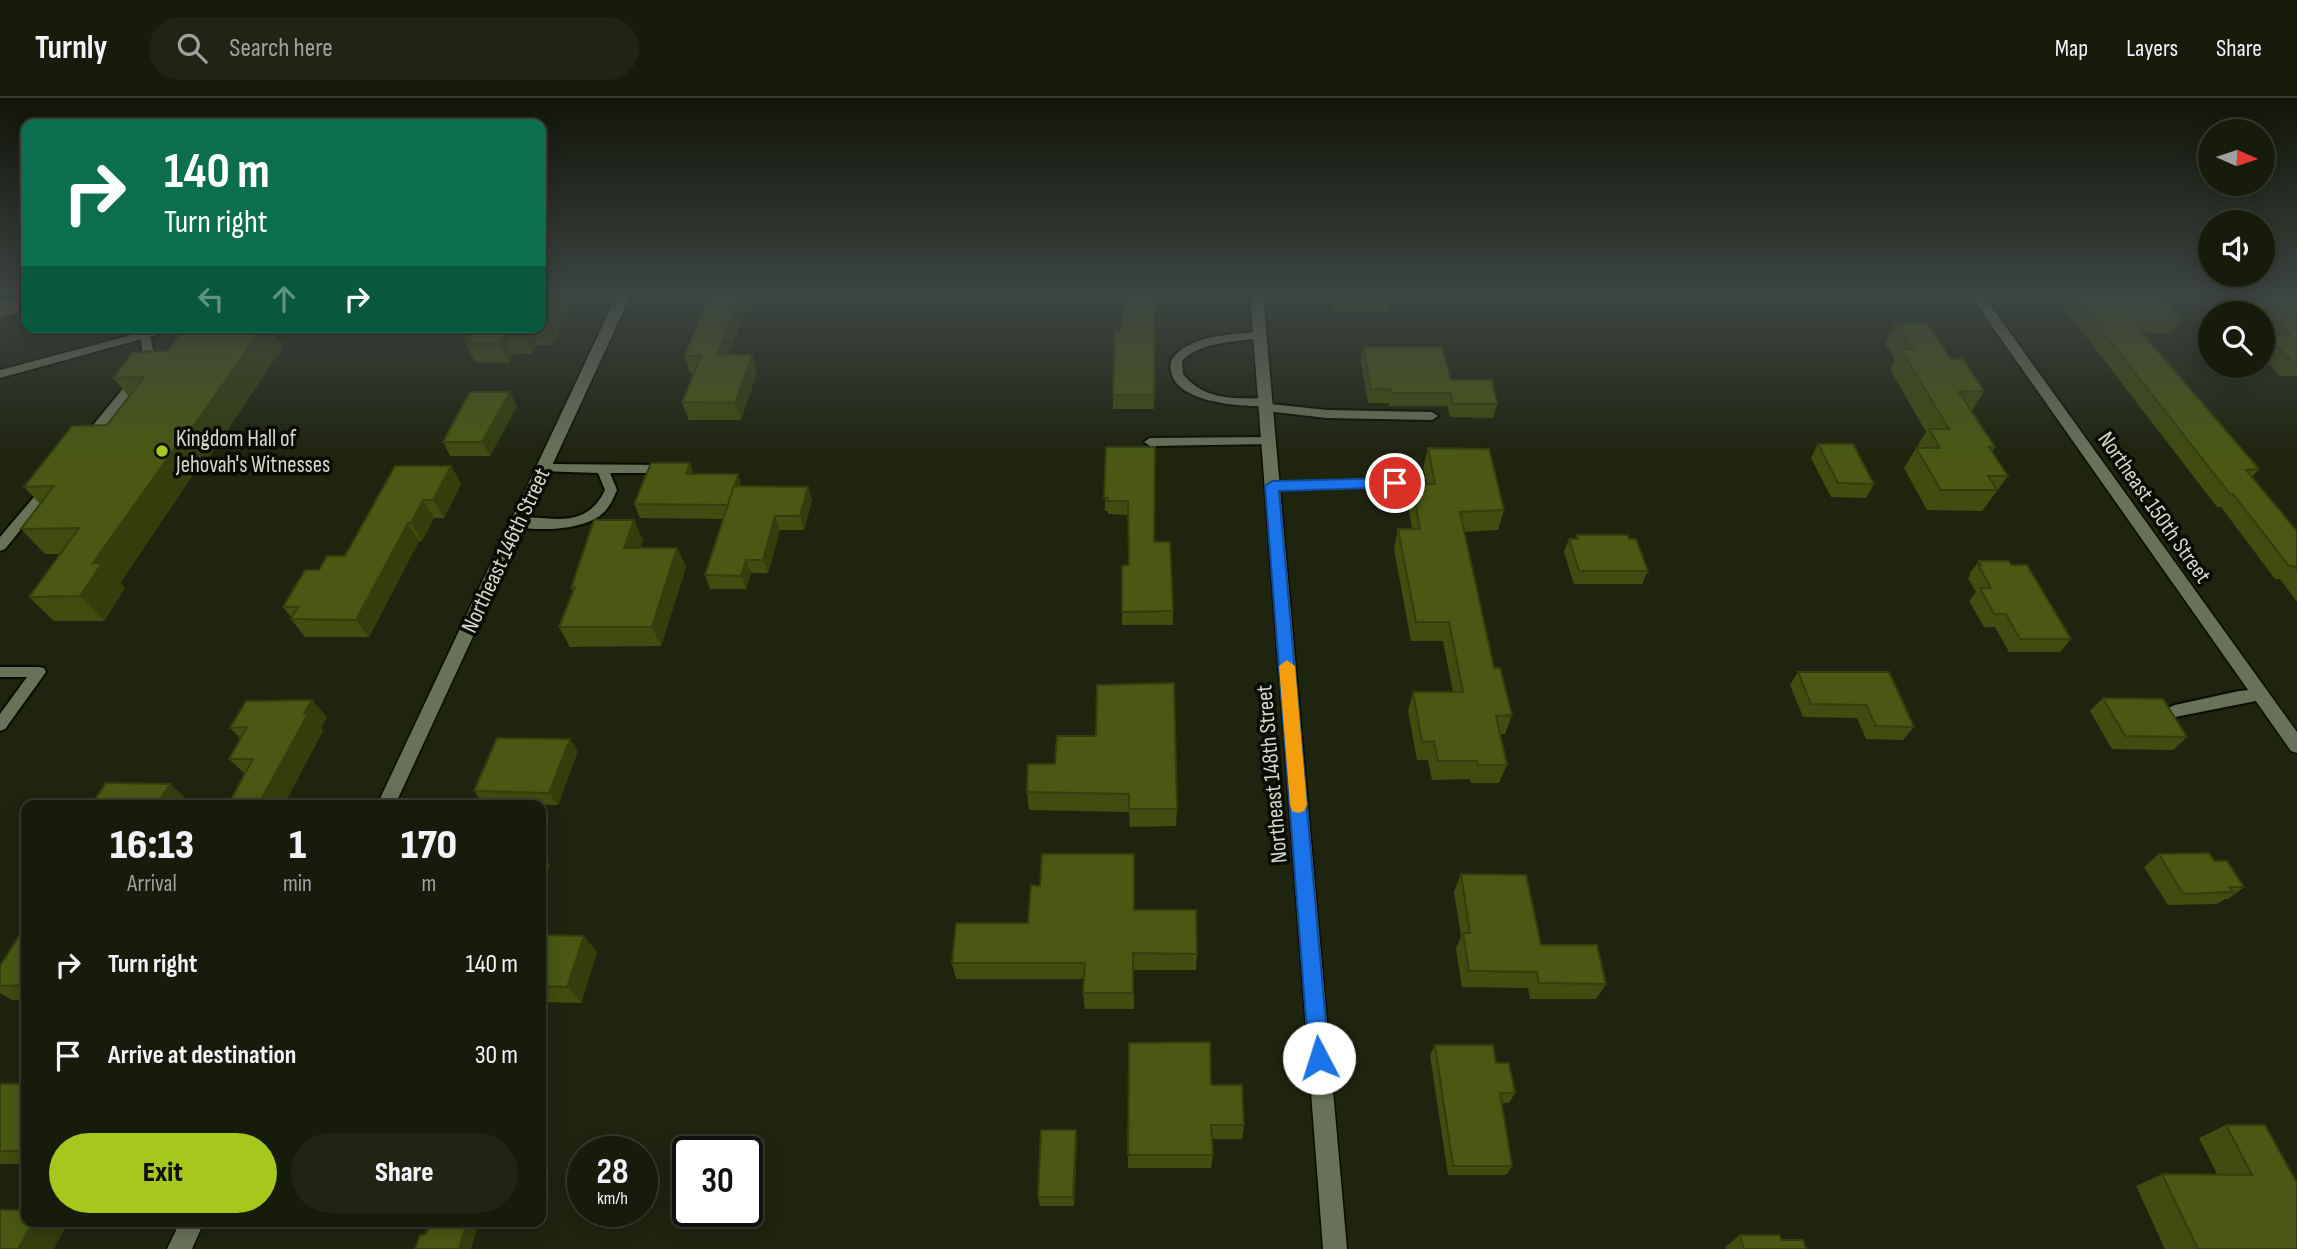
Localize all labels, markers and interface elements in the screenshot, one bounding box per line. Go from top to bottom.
search box [149,17,639,80]
text: Turnly [35,28,107,68]
icon: search [173,29,211,67]
text: Search here [229,33,333,64]
text: Map [2055,34,2088,63]
text: Layers [2126,34,2178,63]
text: Share [2216,34,2262,63]
north arrow [2198,119,2275,196]
map controls [2198,119,2275,378]
text: 140 m [164,143,270,202]
icon: right [49,147,140,238]
text: Turn right [164,203,268,242]
button: sound [2198,210,2275,287]
icon: left [192,280,230,318]
icon: ahead [265,280,303,318]
icon: right [338,280,376,318]
button: search [2198,301,2275,378]
place label: Kingdom Hall of Jehovah's Witnesses [175,425,330,479]
street label: Northeast 150th Street [2091,426,2217,589]
marker: Kingdom Hall of Jehovah's Witnesses [154,443,170,459]
pin [1365,453,1425,513]
street label: Northeast 146th Street [455,463,556,637]
icon: arrive [1376,464,1414,502]
street label: Northeast 148th Street [1250,684,1294,864]
text: 16:13 [110,820,194,871]
text: 1 [289,820,306,871]
text: 170 [401,820,457,871]
text: Arrival [127,870,177,898]
text: min [283,870,312,898]
text: m [422,870,436,898]
icon: right [49,946,87,984]
text: Turn right [108,949,197,980]
text: 140 m [466,949,518,980]
position arrow [1282,1021,1356,1095]
icon: arrive [49,1037,87,1075]
text: Arrive at destination [108,1040,296,1071]
text: 30 m [475,1040,518,1071]
button: Exit [49,1133,277,1213]
button: Share [291,1133,518,1213]
speed limit sign: 30 [672,1136,763,1227]
text: 28 [597,1151,628,1194]
text: km/h [597,1188,628,1209]

